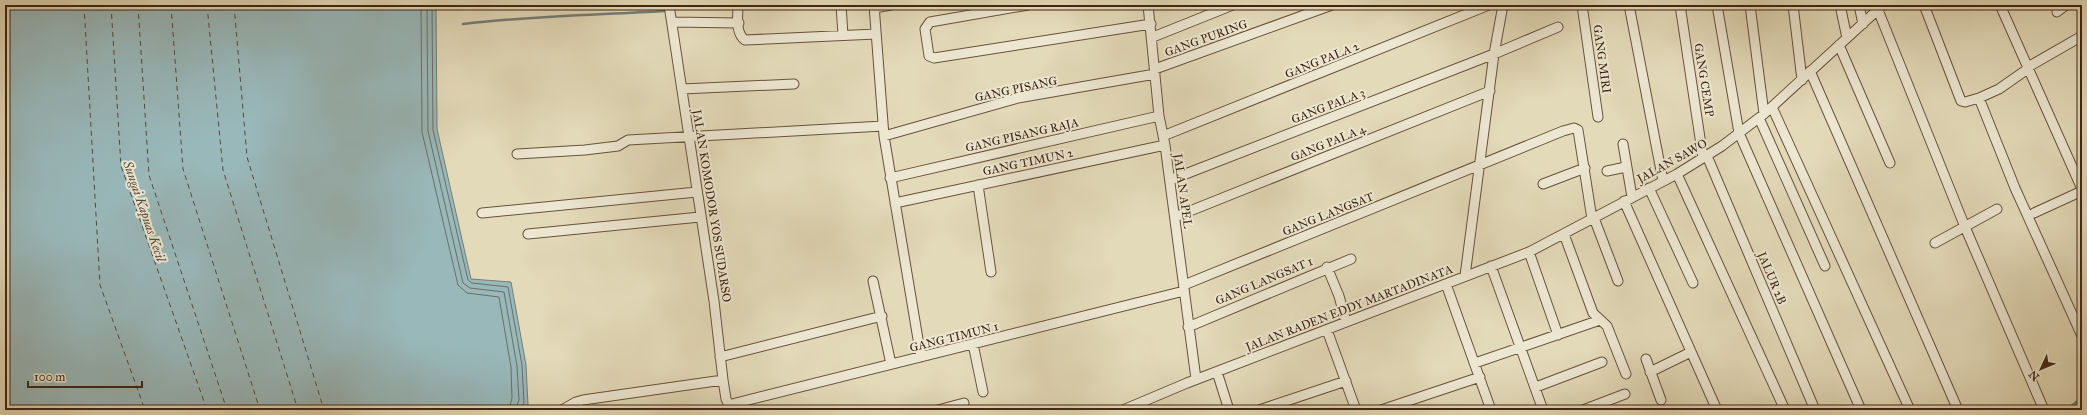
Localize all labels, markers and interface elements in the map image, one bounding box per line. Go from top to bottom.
street label: GANG PURING [1163,16,1249,59]
street label: GANG MIRI [1590,24,1614,94]
street label: GANG PALA 2 [1283,39,1361,81]
street label: GANG CEMP [1691,42,1717,118]
street label: GANG PISANG [973,73,1059,105]
street label: GANG PALA 3 [1289,85,1367,126]
street label: JALAN KOMODOR YOS SUDARSO [689,107,734,304]
street label: GANG PISANG RAJA [964,115,1080,156]
street label: GANG PALA 4 [1289,122,1368,164]
street label: JALAN SAWO [1633,136,1710,188]
street label: GANG TIMUN 2 [981,146,1075,178]
street label: JALAN APEL [1170,151,1195,230]
water label: Sungai Kapuas Kecil [119,158,169,265]
street label: GANG LANGSAT [1280,189,1376,239]
street label: JALUR 2B [1753,248,1789,307]
street label: GANG LANGSAT 1 [1213,254,1315,308]
street label: JALAN RADEN EDDY MARTADINATA [1242,262,1455,356]
street label: GANG TIMUN 1 [908,319,1000,355]
north arrow [2021,349,2061,389]
scale bar [28,363,142,389]
text: N [2026,367,2042,383]
text: 100 m [34,370,65,384]

